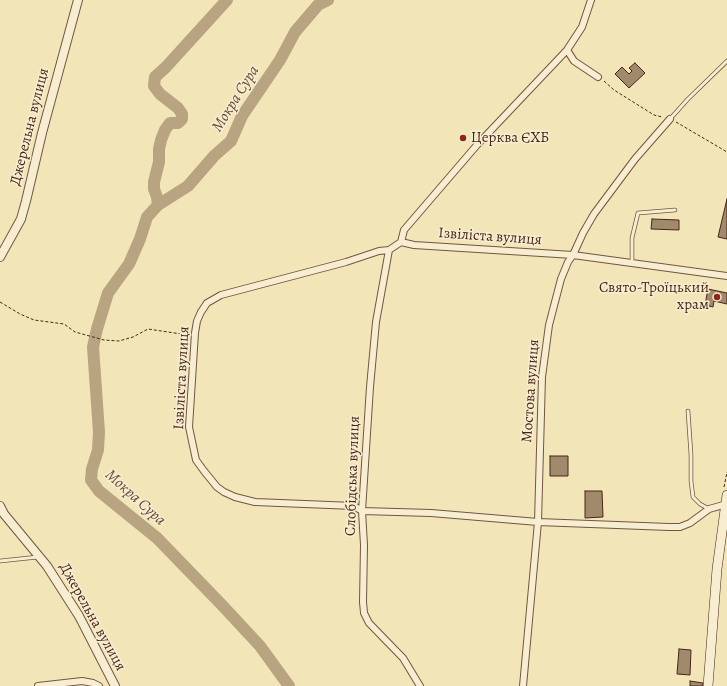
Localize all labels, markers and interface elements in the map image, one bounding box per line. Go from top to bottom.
water label: Мокра Сура [208,62,264,136]
street label: Джерельна вулиця [7,66,53,188]
place label: Церква ЄХБ [471,129,549,147]
marker: Церква ЄХБ [458,133,468,143]
street label: Ізвіліста вулиця [438,224,542,250]
place label: Свято-Троїцький храм [599,279,709,314]
marker: Свято-Троїцький храм [712,292,722,302]
street label: Ізвіліста вулиця [170,326,194,430]
street label: Мостова вулиця [518,339,544,443]
street label: Слобідська вулиця [342,416,364,536]
water label: Мокра Сура [101,466,169,530]
street label: Джерельна вулиця [55,560,129,674]

